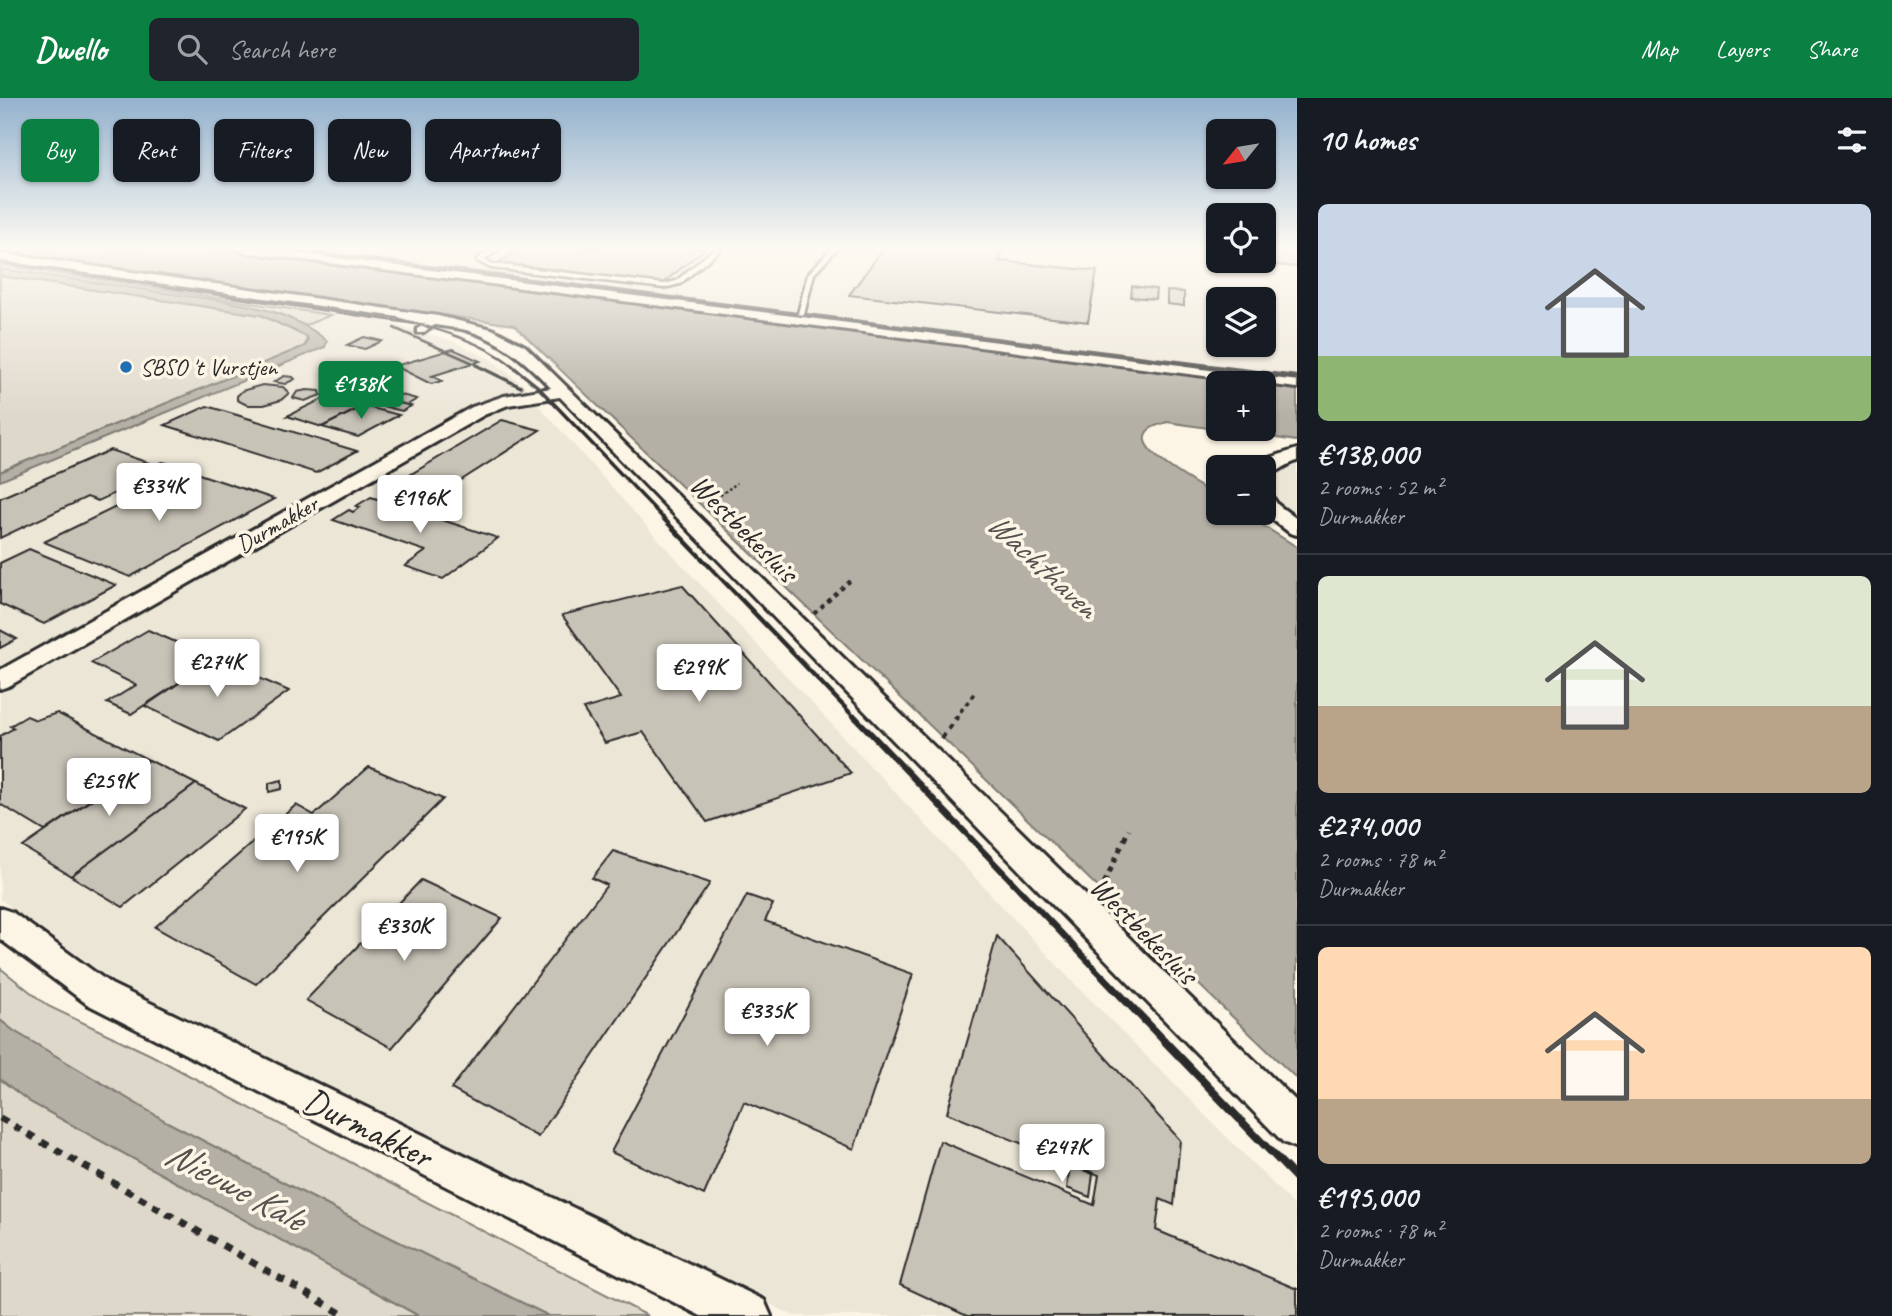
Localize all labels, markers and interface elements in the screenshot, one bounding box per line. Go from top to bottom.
search box [149,18,639,81]
text: Dwello [35,28,107,70]
icon: search [173,30,211,68]
text: Search here [229,33,335,66]
text: Map [1641,34,1678,64]
text: Layers [1716,34,1769,64]
text: Share [1807,34,1857,64]
chip: Buy [21,119,99,182]
chip: Rent [113,119,200,182]
chip: Filters [214,119,314,182]
chip: New [328,119,411,182]
chip: Apartment [425,119,561,182]
north arrow [1206,119,1276,189]
map controls [1206,119,1276,525]
text: 10 homes [1318,121,1416,159]
icon: filters [1833,121,1871,159]
button: locate [1206,203,1276,273]
icon: home [1532,250,1658,376]
button: layers [1206,287,1276,357]
place label: SBSO 't Vurstjen [140,352,278,382]
marker: SBSO 't Vurstjen [118,359,134,375]
pin: €138K [312,362,410,421]
text: €138K [334,369,388,398]
button: + [1206,371,1276,441]
text: €138,000 [1318,435,1418,473]
button: − [1206,455,1276,525]
pin: €334K [110,464,208,523]
street label: Westbekesluis [682,466,808,592]
text: €334K [132,471,186,500]
text: 2 rooms · 52 m² [1318,473,1442,502]
pin: €196K [371,476,469,535]
text: €196K [393,483,447,512]
street label: Durmakker [231,487,325,559]
text: Durmakker [1318,502,1404,531]
water label: Wachthaven [979,504,1109,629]
icon: home [1532,622,1658,748]
pin: €274K [168,640,266,699]
pin: €299K [650,644,748,704]
text: €274K [191,647,244,676]
text: €299K [673,652,725,681]
pin: €259K [60,758,158,818]
text: €259K [83,766,135,795]
text: €274,000 [1318,807,1418,845]
pin: €195K [248,814,346,874]
text: €195K [271,822,323,851]
text: 2 rooms · 78 m² [1318,845,1442,874]
street label: Westbekesluis [1082,868,1208,994]
text: Durmakker [1318,874,1404,903]
pin: €330K [355,904,453,963]
text: €330K [377,911,431,940]
pin: €335K [718,988,816,1048]
icon: home [1532,993,1658,1119]
text: €335K [741,996,793,1025]
street label: Durmakker [295,1076,443,1180]
pin: €247K [1013,1124,1111,1184]
water label: Nieuwe Kale [157,1129,317,1244]
text: €247K [1036,1132,1089,1161]
text: €195,000 [1318,1178,1418,1216]
text: 2 rooms · 78 m² [1318,1216,1442,1245]
text: Durmakker [1318,1245,1404,1274]

